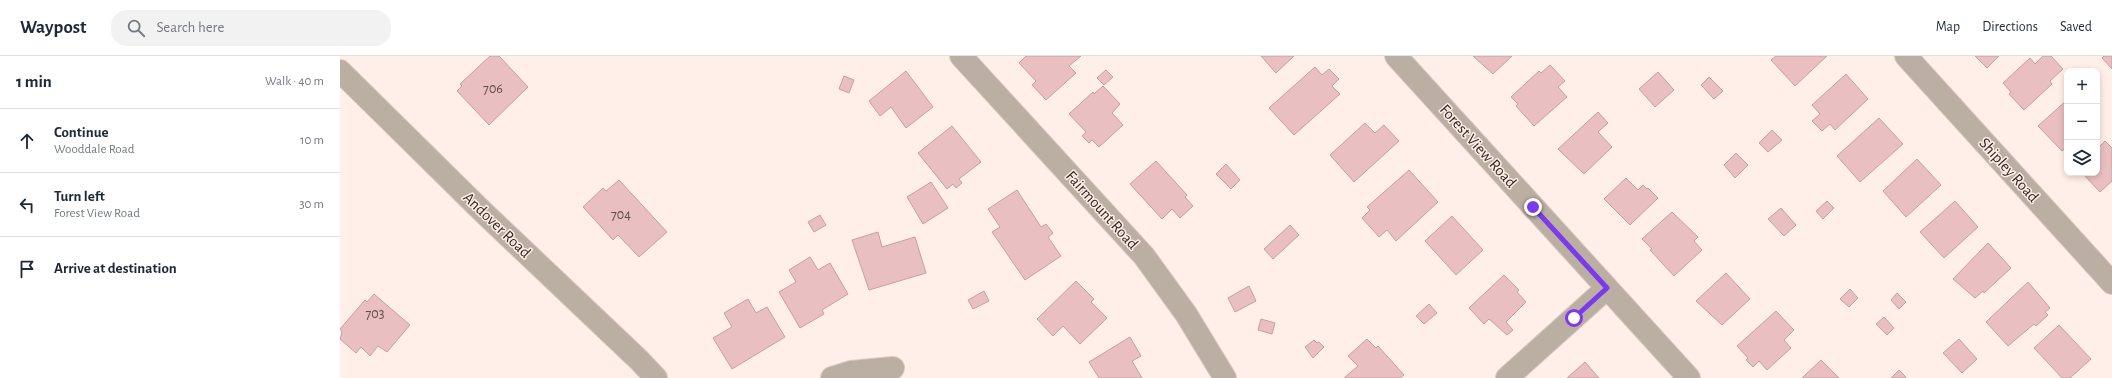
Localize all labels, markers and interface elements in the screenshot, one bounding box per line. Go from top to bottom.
search box [111,10,391,46]
icon: search [125,17,147,39]
text: Waypost [20,18,87,37]
text: Search here [157,20,224,35]
text: Map [1936,20,1960,34]
text: Directions [1982,20,2038,34]
text: Saved [2060,20,2092,34]
map controls [2064,68,2100,176]
button: + [2064,68,2100,104]
text: 1 min [16,73,52,90]
text: Walk · 40 m [265,75,324,88]
house number: 706 [483,82,503,96]
street label: Forest View Road [1437,101,1519,191]
button: − [2064,104,2100,140]
text: Continue [54,125,109,140]
icon: ahead [16,130,38,152]
text: 10 m [300,134,324,147]
street label: Shipley Road [1975,135,2042,206]
button: layers [2064,140,2100,176]
text: Wooddale Road [54,143,134,156]
street label: Fairmount Road [1063,168,1141,252]
text: Turn left [54,189,105,204]
street label: Andover Road [460,189,534,261]
icon: left [16,194,38,216]
text: 30 m [299,198,324,211]
route end [1524,198,1542,216]
text: Forest View Road [54,207,140,220]
house number: 704 [611,208,631,222]
icon: arrive [16,258,38,280]
text: Arrive at destination [54,261,177,276]
house number: 703 [366,307,385,321]
route start [1565,309,1583,327]

